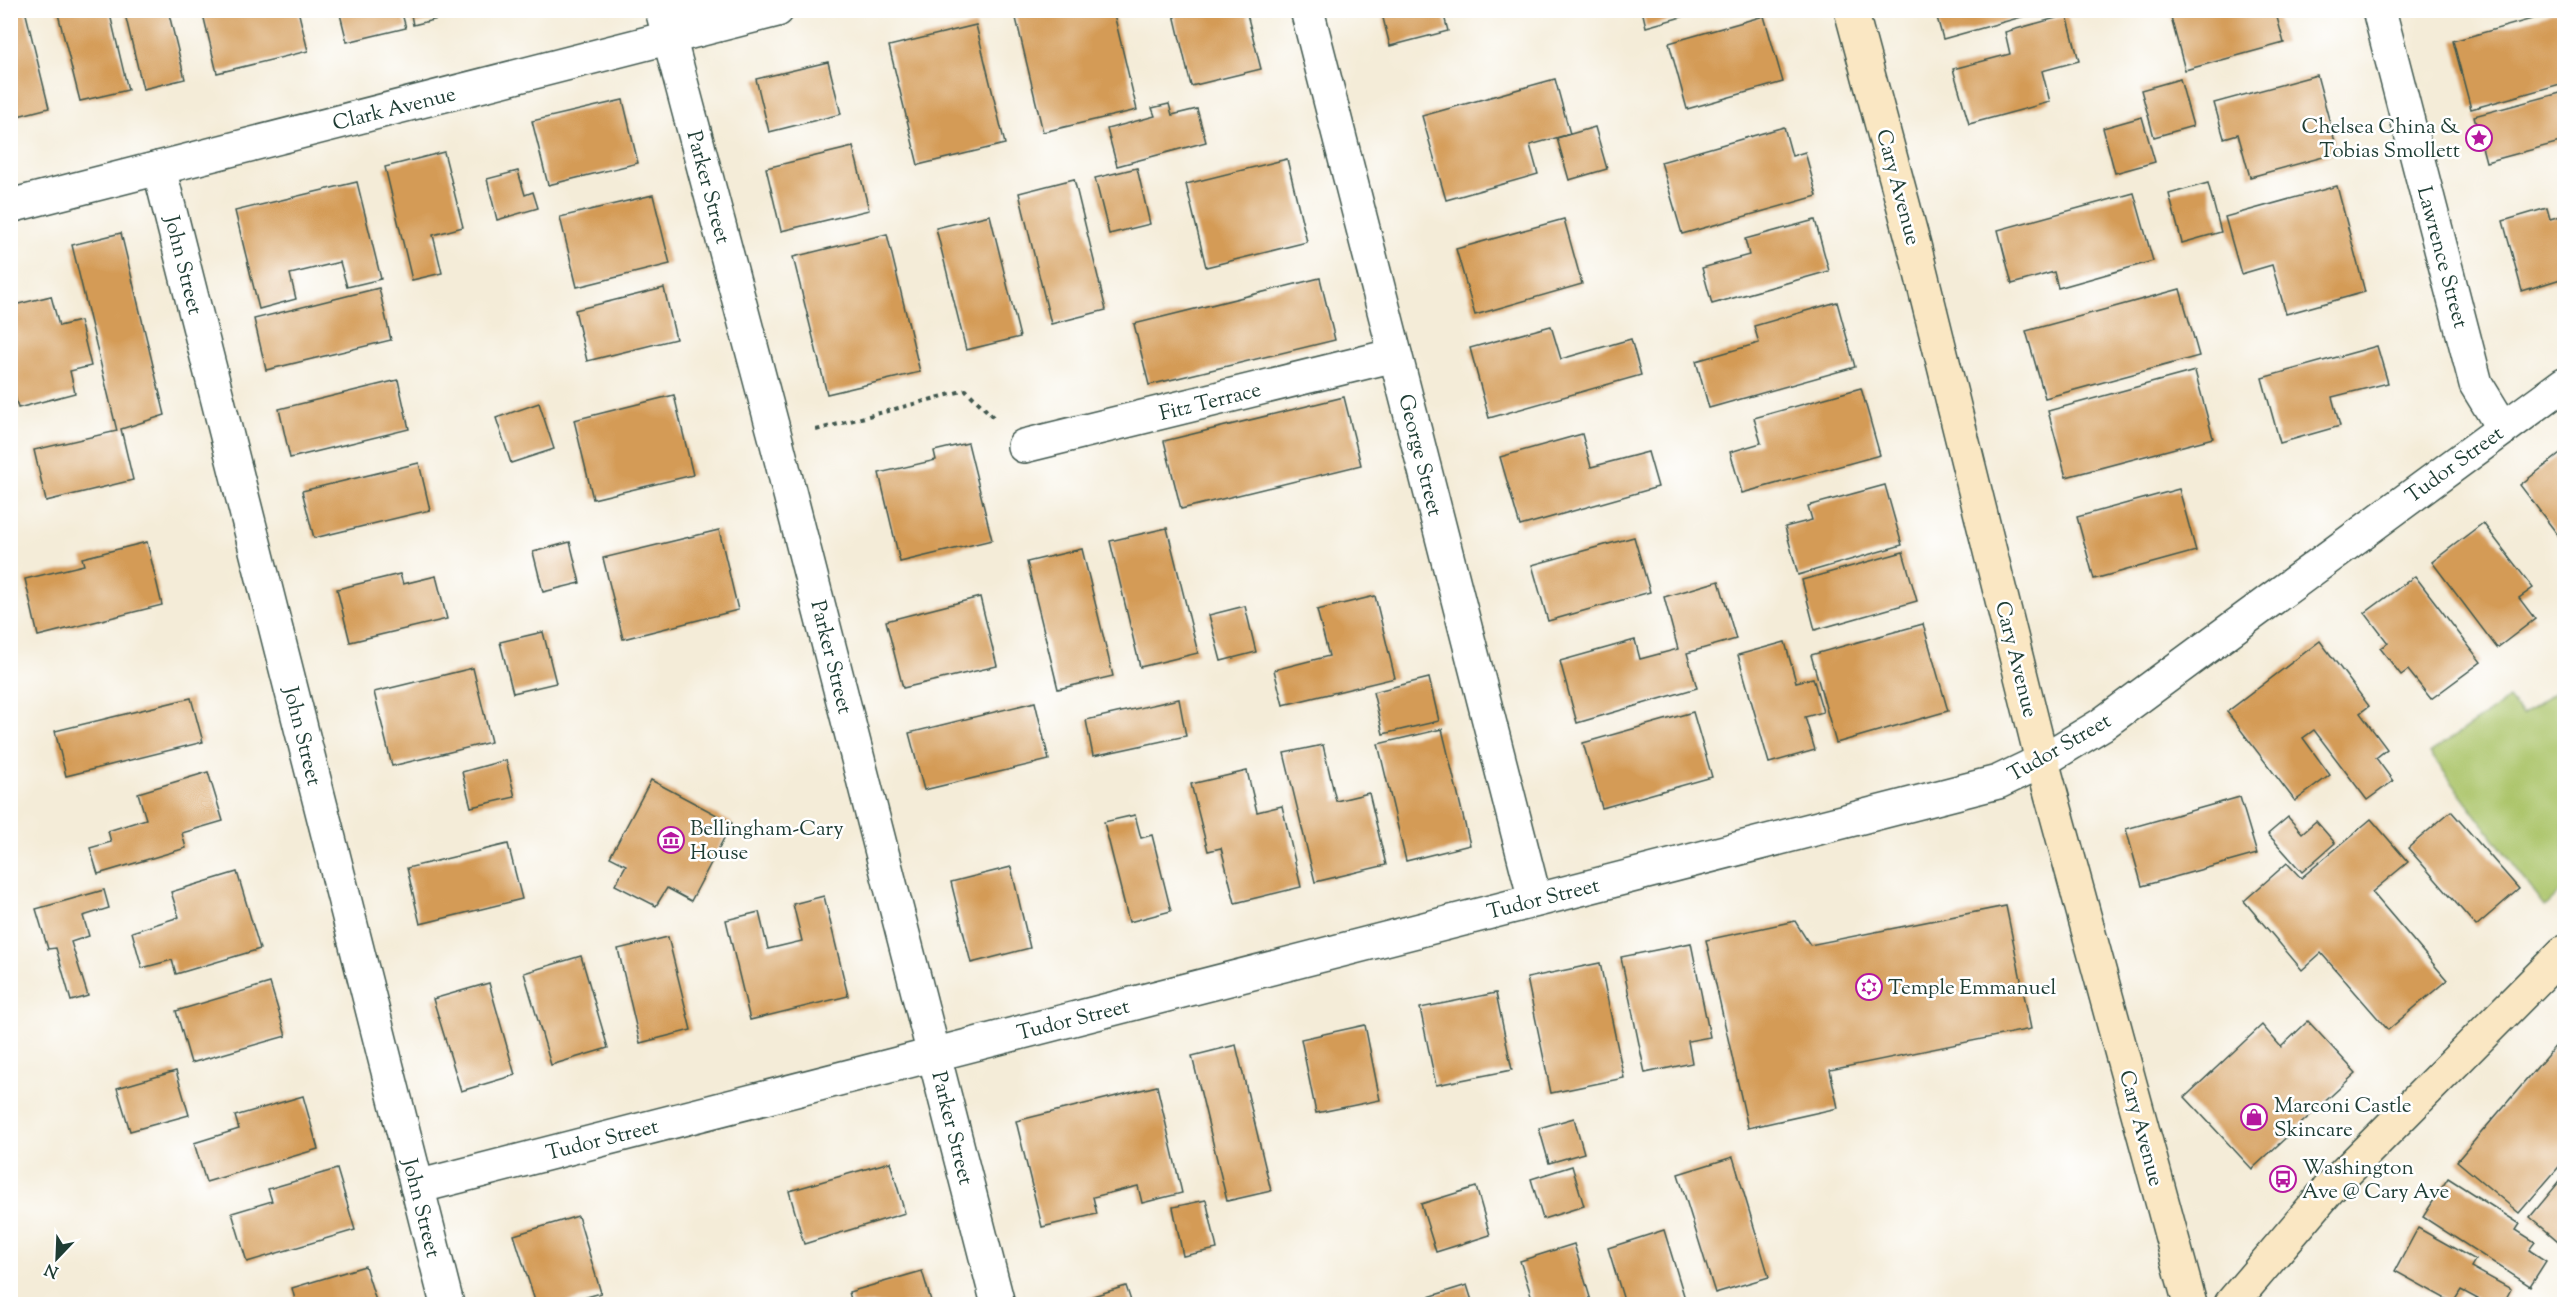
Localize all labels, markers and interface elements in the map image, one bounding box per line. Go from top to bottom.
street label: Clark Avenue [330,80,459,140]
place label: Chelsea China & Tobias Smollett [2302,113,2460,167]
place icon: Chelsea China & Tobias Smollett [2464,123,2494,153]
street label: Cary Avenue [1867,126,1927,249]
street label: Parker Street [678,128,737,247]
street label: Lawrence Street [2408,183,2474,332]
street label: John Street [155,212,209,318]
street label: Fitz Terrace [1156,376,1265,430]
street label: George Street [1389,391,1449,520]
street label: Tudor Street [2400,420,2510,511]
street label: Parker Street [801,598,859,717]
street label: Cary Avenue [1986,598,2044,721]
street label: John Street [274,683,328,789]
street label: Tudor Street [2003,707,2117,790]
place label: Bellingham-Cary House [690,815,844,869]
museum icon: Bellingham-Cary House [656,825,686,855]
street label: Tudor Street [1484,872,1603,928]
synagogue icon: Temple Emmanuel [1854,972,1884,1002]
place label: Temple Emmanuel [1888,974,2056,1004]
street label: Tudor Street [1014,993,1133,1049]
street label: Cary Avenue [2110,1067,2170,1190]
street label: Parker Street [922,1069,980,1188]
place label: Marconi Castle Skincare [2274,1092,2412,1146]
shop icon: Marconi Castle Skincare [2239,1102,2269,1132]
street label: Tudor Street [543,1113,662,1169]
place label: Washington Ave @ Cary Ave [2302,1154,2449,1208]
street label: John Street [393,1155,447,1261]
bus stop icon: Washington Ave @ Cary Ave [2268,1164,2298,1194]
north arrow [27,1228,87,1288]
text: N [42,1256,62,1283]

